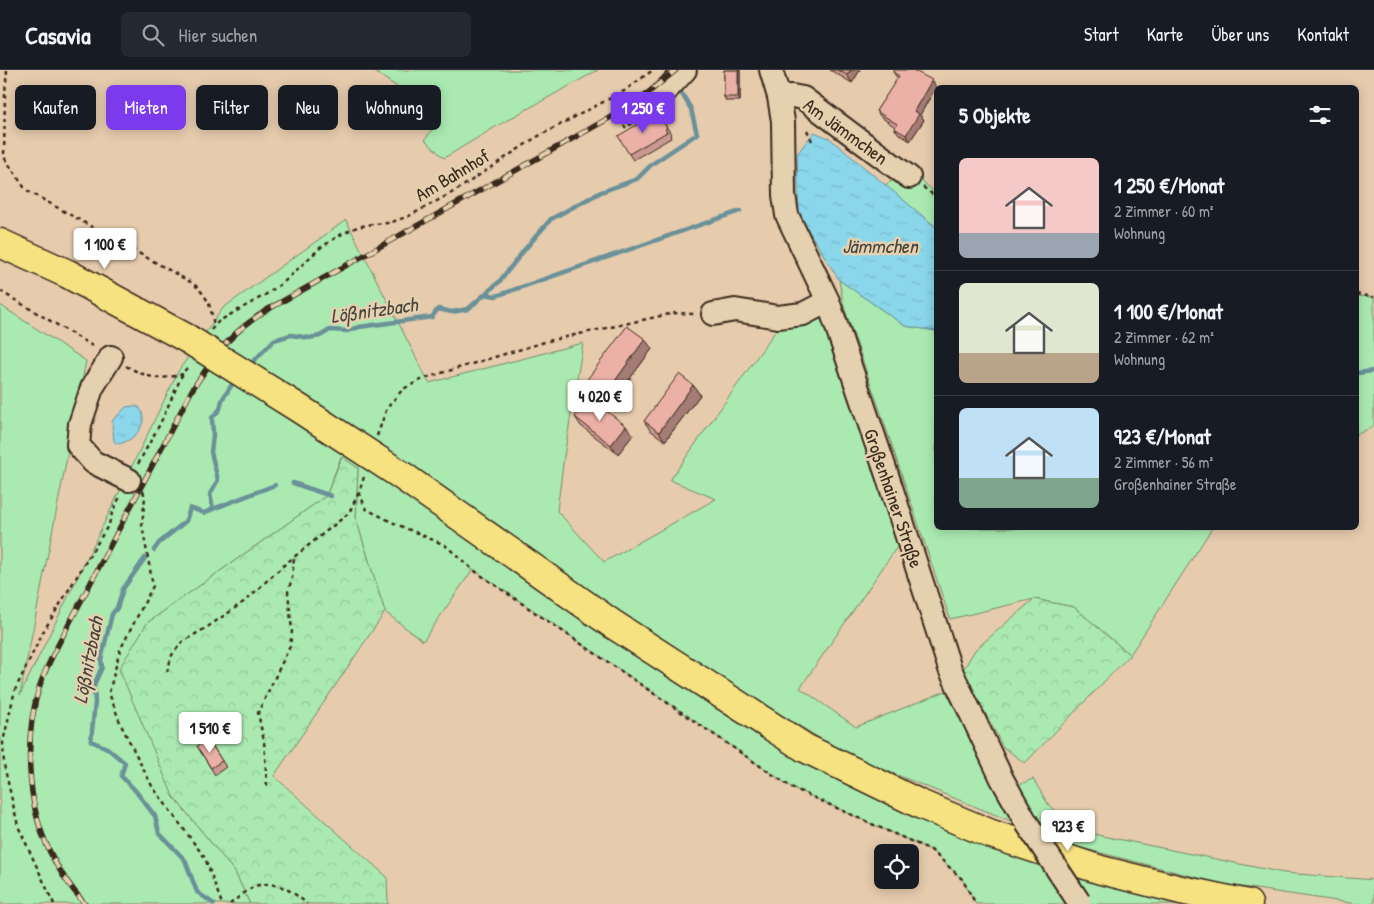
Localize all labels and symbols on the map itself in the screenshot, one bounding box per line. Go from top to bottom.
pin: 1 250 € [597,92,689,134]
street label: Am Jämmchen [799,92,893,170]
street label: Am Bahnhof [410,142,494,207]
pin: 1 100 € [59,228,151,270]
water label: Jämmchen [842,232,920,259]
water label: Lößnitzbach [329,290,421,330]
pin: 4 020 € [554,380,646,422]
street label: Großenhainer Straße [858,425,930,571]
water label: Lößnitzbach [66,613,110,706]
pin: 1 510 € [164,712,256,754]
pin: 923 € [1033,810,1103,852]

